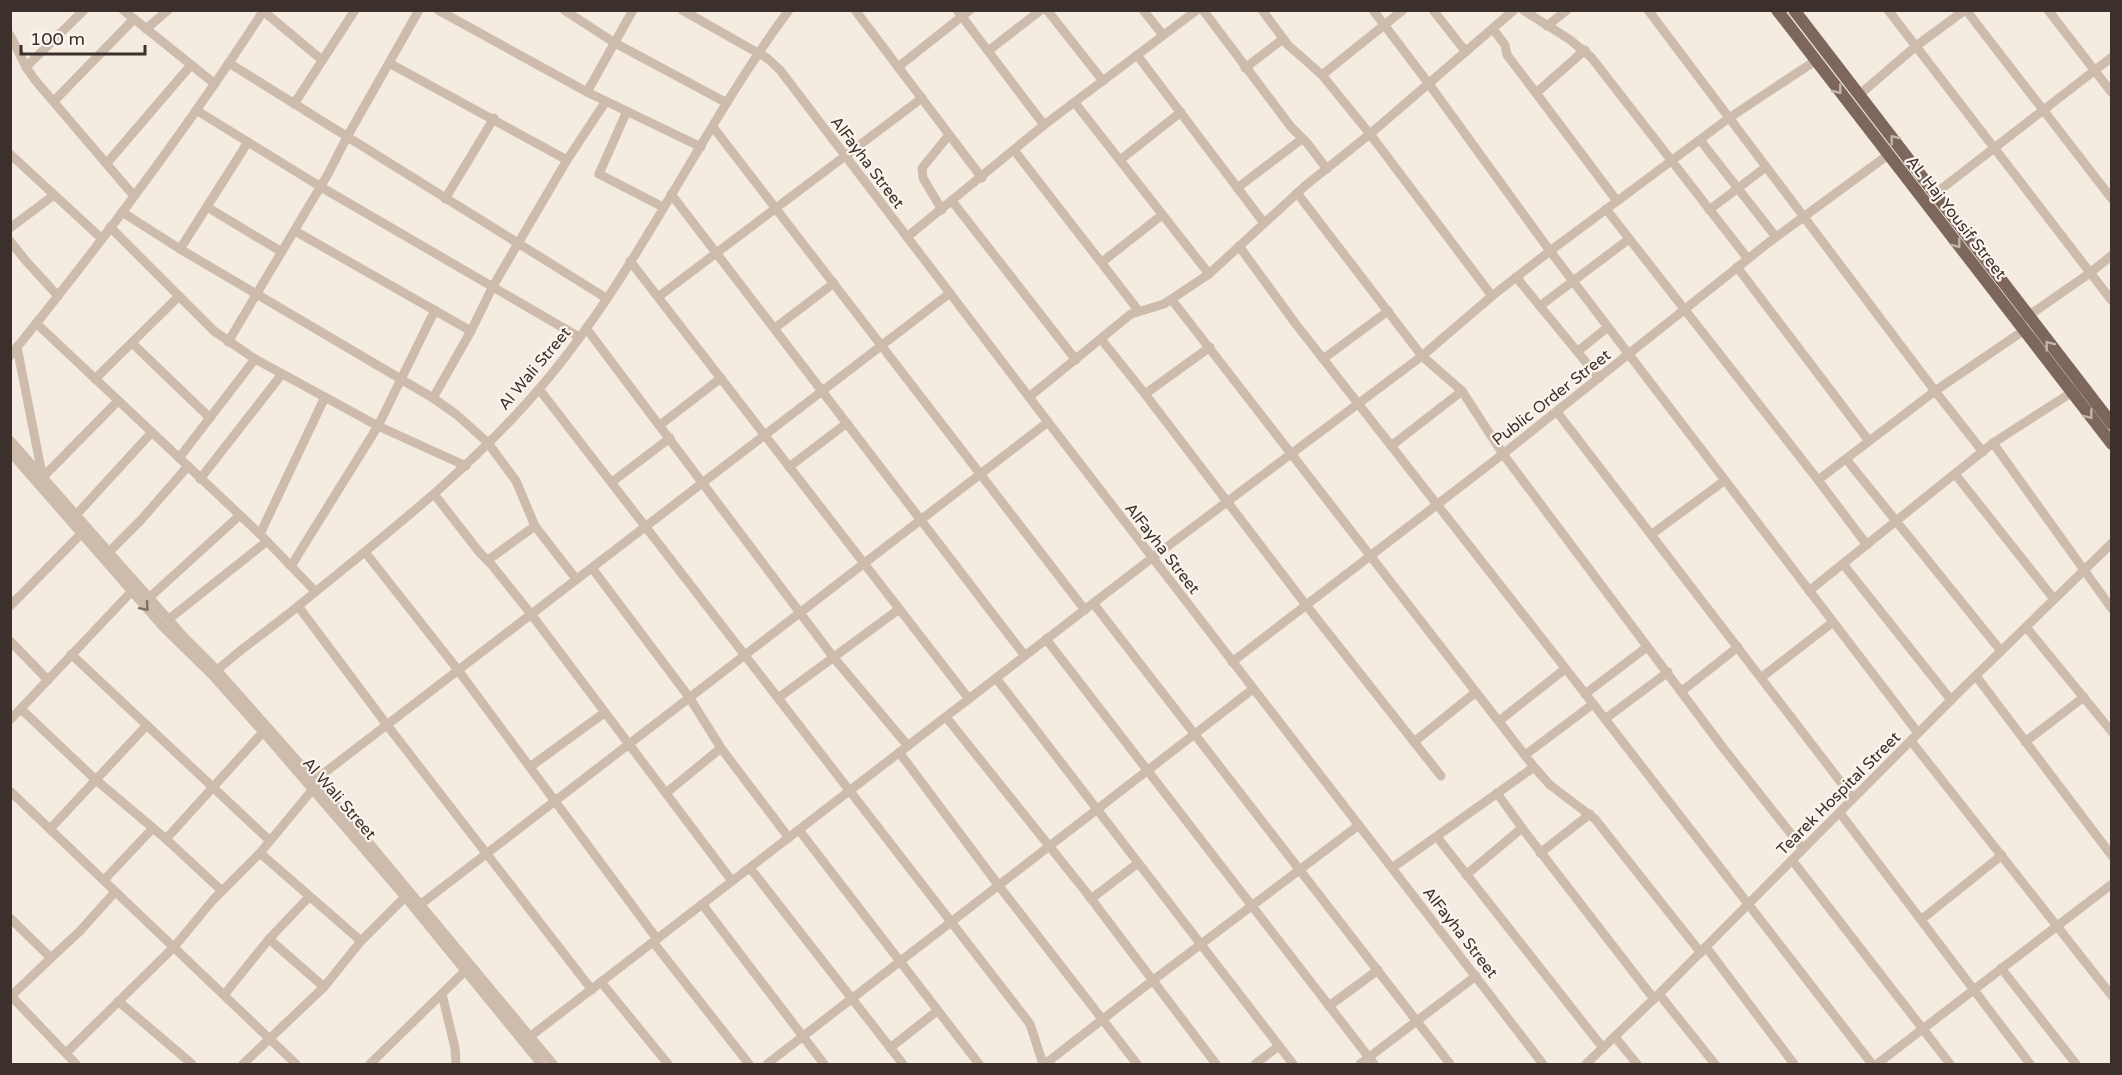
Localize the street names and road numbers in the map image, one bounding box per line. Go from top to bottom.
street label: AlFayha Street [826,113,908,213]
street label: AL Haj Yousif Street [1902,152,2011,283]
street label: Al Wali Street [494,323,575,414]
street label: Public Order Street [1488,345,1615,450]
street label: AlFayha Street [1120,499,1204,598]
street label: Tearek Hospital Street [1773,728,1905,860]
street label: Al Wali Street [298,753,380,844]
street label: AlFayha Street [1418,883,1502,982]

